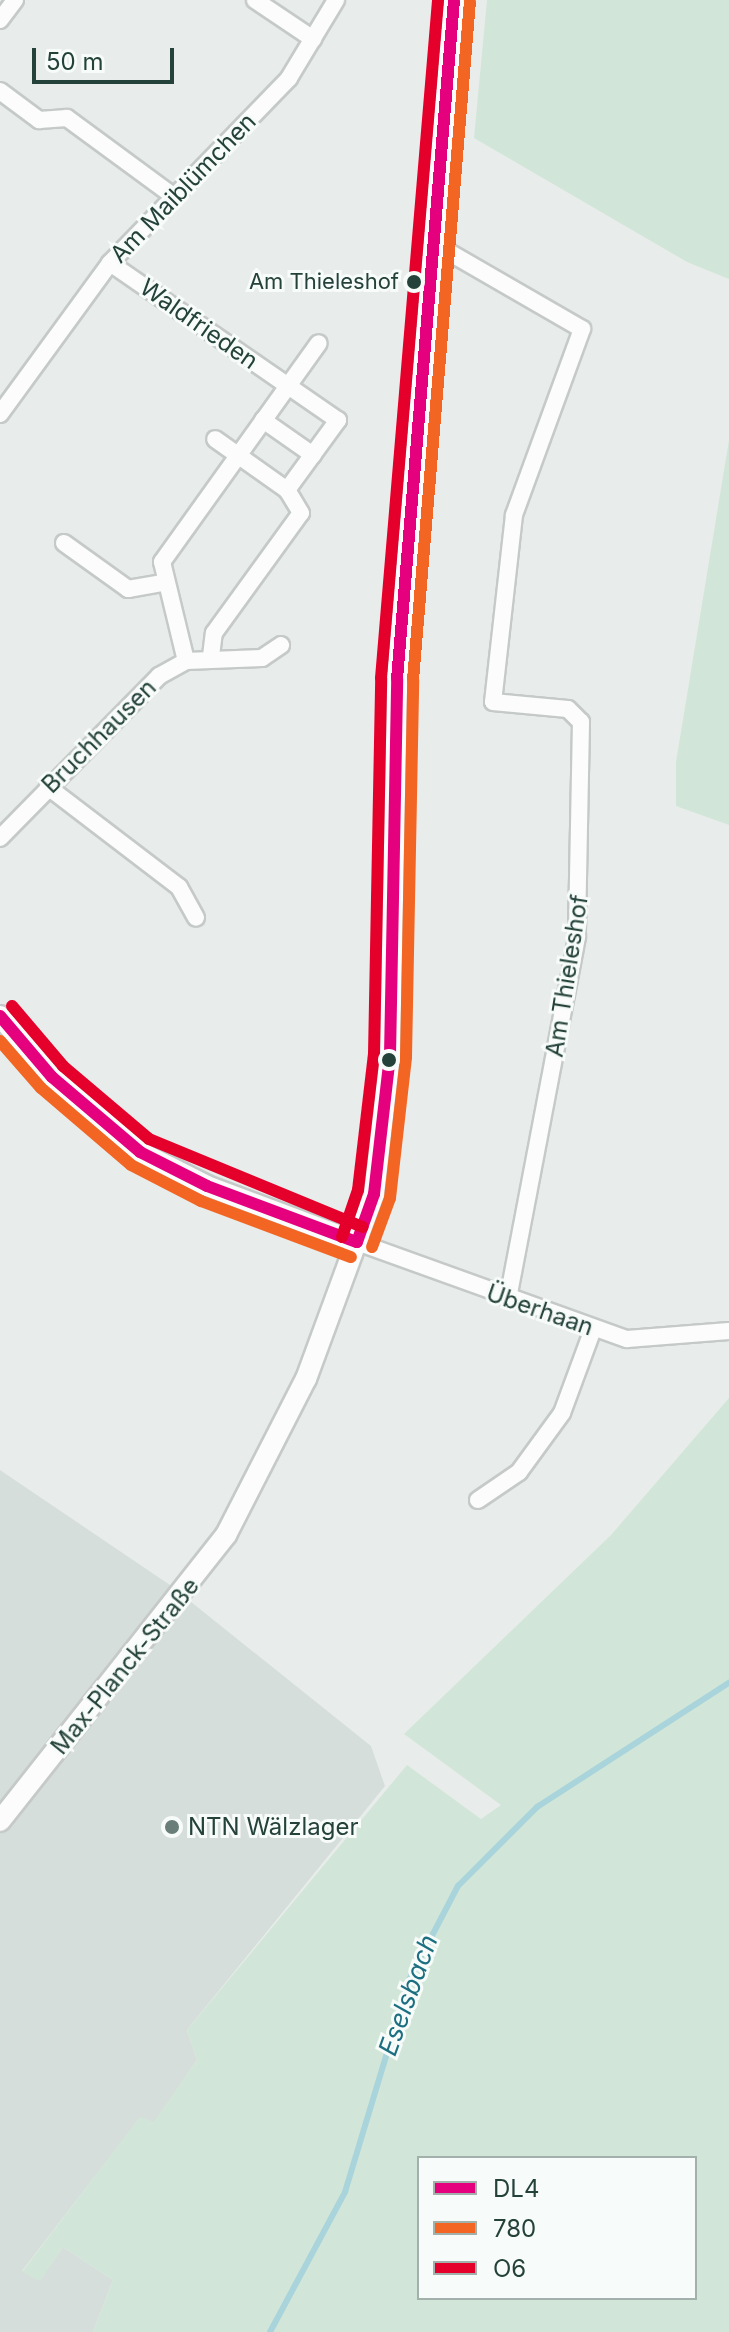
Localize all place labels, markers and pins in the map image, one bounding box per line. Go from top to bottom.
place label: Am Thieleshof [249,269,399,295]
marker: Am Thieleshof [406,274,422,290]
unlabelled marker [381,1052,397,1068]
place label: NTN Wälzlager [188,1813,358,1841]
marker: NTN Wälzlager [163,1818,181,1836]

